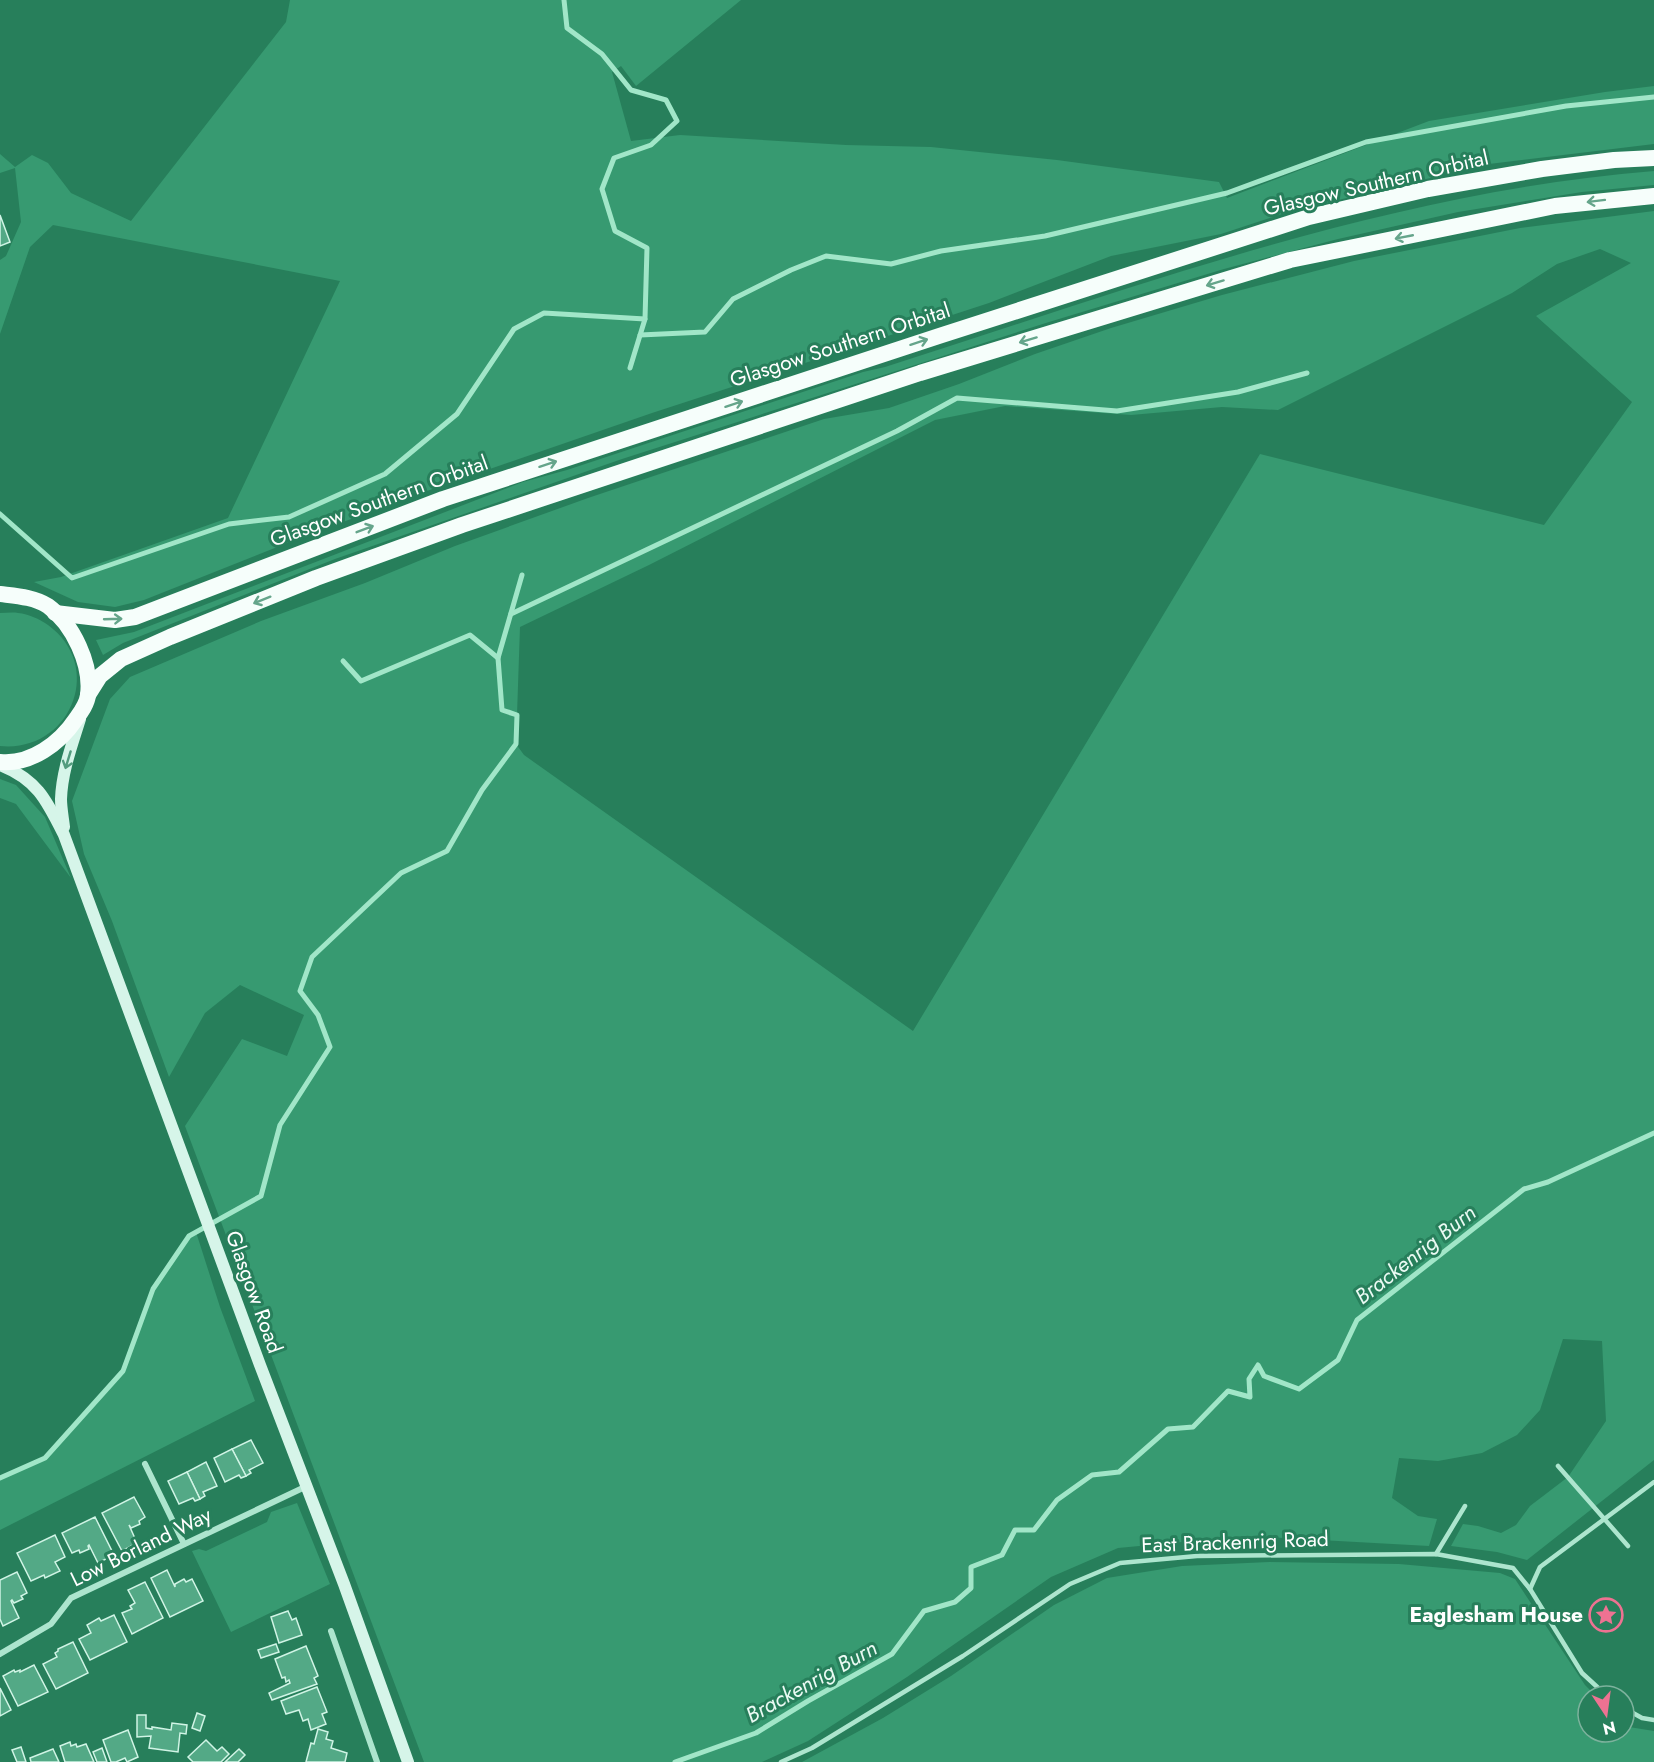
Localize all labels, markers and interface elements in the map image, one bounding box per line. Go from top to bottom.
street label: Glasgow Southern Orbital [1261,143,1491,223]
one-way arrow [1586,196,1606,207]
one-way arrow [1395,232,1415,243]
one-way arrow [1206,278,1225,289]
street label: Glasgow Southern Orbital [726,295,954,395]
one-way arrow [1019,335,1038,346]
one-way arrow [909,336,928,347]
one-way arrow [724,398,743,409]
street label: Glasgow Southern Orbital [266,448,492,554]
one-way arrow [538,458,557,469]
one-way arrow [355,523,373,534]
one-way arrow [253,595,271,606]
one-way arrow [103,613,123,624]
one-way arrow [62,750,73,769]
water label: Brackenrig Burn [1348,1196,1482,1312]
street label: Glasgow Road [218,1226,290,1358]
street label: Low Borland Way [65,1499,217,1594]
street label: East Brackenrig Road [1141,1524,1329,1560]
place icon: Eaglesham House [1588,1597,1624,1633]
place label: Eaglesham House [1410,1600,1583,1630]
water label: Brackenrig Burn [739,1632,883,1730]
north arrow [1576,1684,1636,1744]
text: N [1600,1715,1618,1741]

